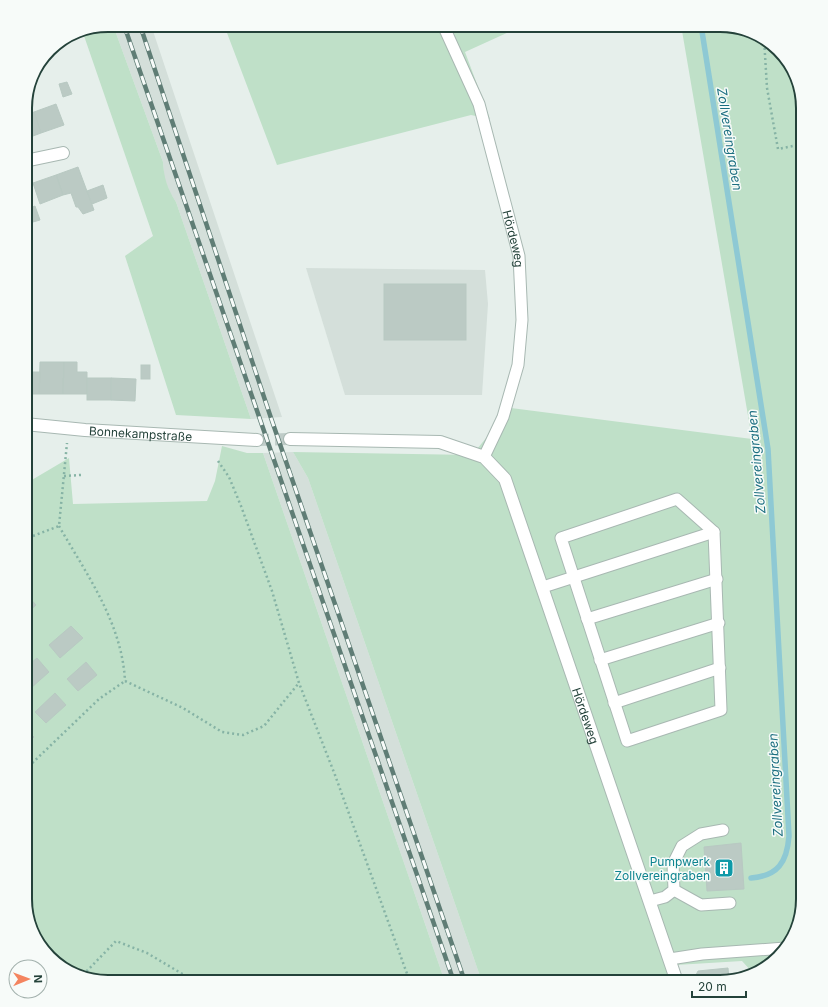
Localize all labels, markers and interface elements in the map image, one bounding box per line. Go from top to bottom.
water label: Zollvereingraben [714,87,746,192]
street label: Hördeweg [500,208,527,268]
water label: Zollvereingraben [743,409,768,514]
street label: Bonnekampstraße [89,423,193,444]
street label: Hördeweg [569,685,602,746]
water label: Zollvereingraben [764,733,786,837]
place label: Pumpwerk Zollvereingraben [615,854,710,883]
building icon: Pumpwerk Zollvereingraben [713,857,735,879]
north arrow [8,959,48,999]
scale bar [692,973,746,999]
text: N [31,975,45,983]
text: 20 m [698,979,727,994]

